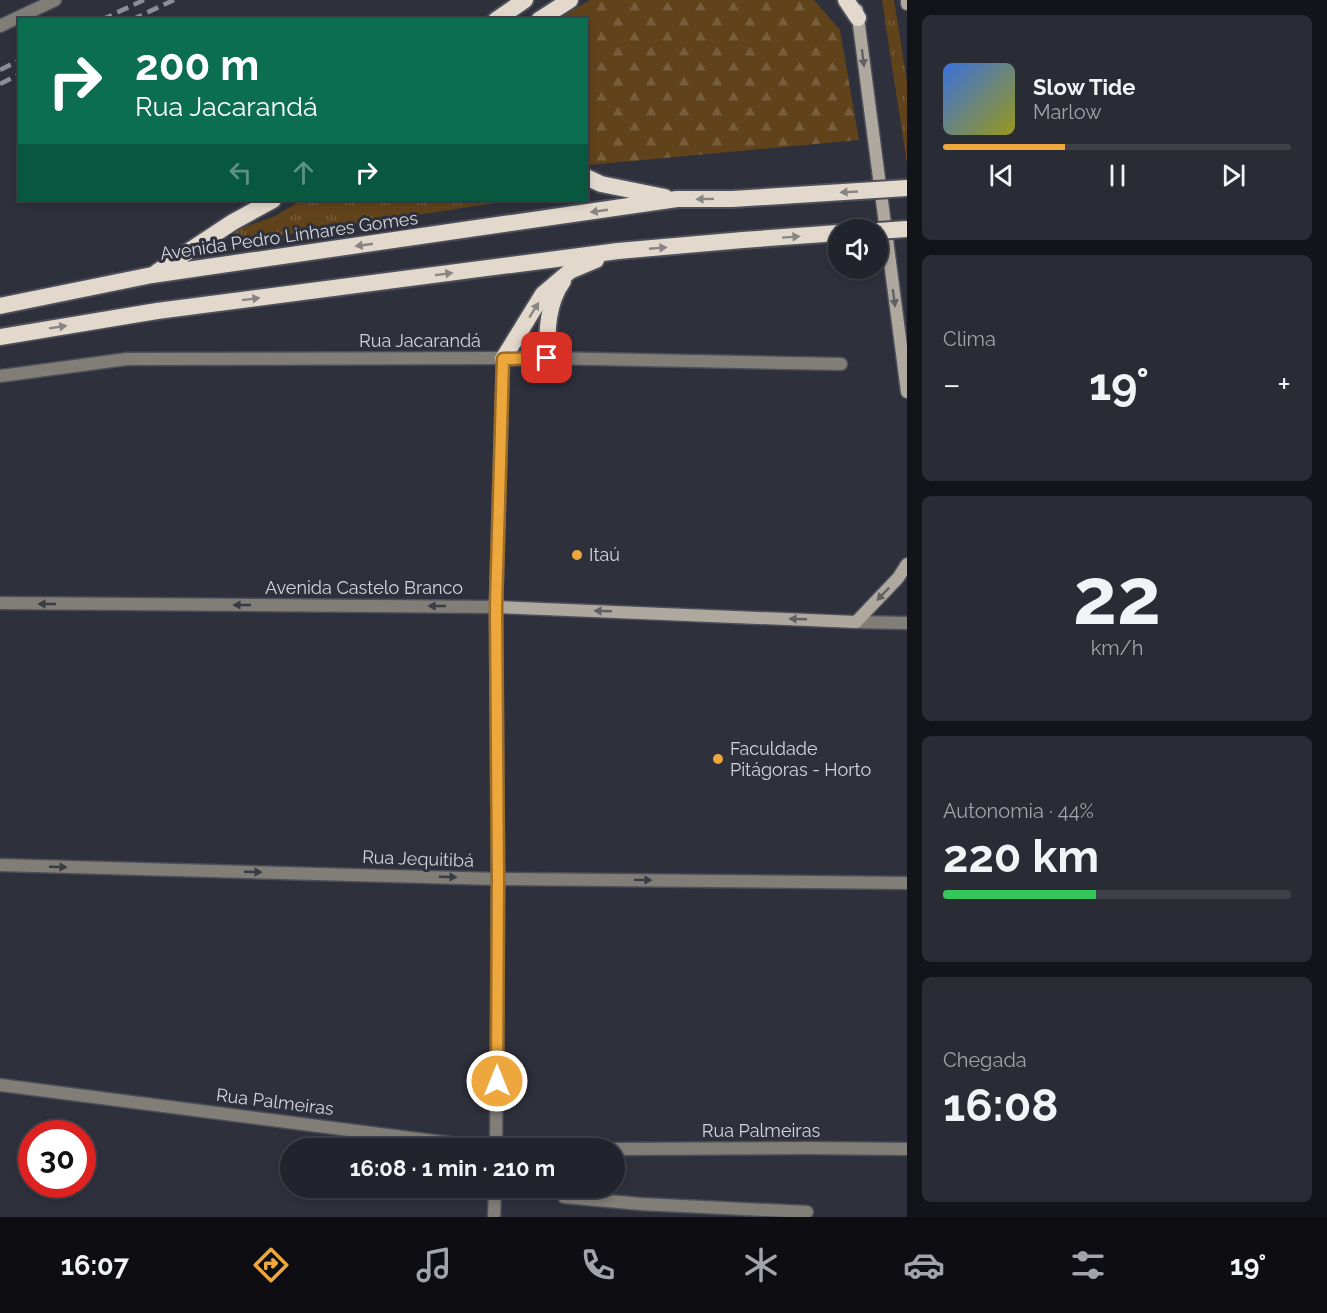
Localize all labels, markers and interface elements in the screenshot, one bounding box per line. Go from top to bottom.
text: 200 m [135,41,259,90]
icon: right [36,42,114,120]
one-way arrow [858,49,868,68]
text: Slow Tide [1033,74,1135,100]
text: Rua Jacarandá [135,91,318,122]
text: Marlow [1033,100,1102,124]
icon: left [224,156,257,189]
icon: ahead [287,156,320,189]
icon: right [350,156,383,189]
icon: previous [985,159,1018,192]
icon: pause [1101,159,1134,192]
icon: next [1217,159,1250,192]
one-way arrow [839,187,858,196]
one-way arrow [695,194,714,204]
one-way arrow [589,206,608,215]
street label: Avenida Pedro Linhares Gomes [159,207,419,264]
map controls [828,219,888,279]
button: sound [828,219,888,279]
one-way arrow [781,232,800,242]
one-way arrow [355,241,374,250]
one-way arrow [649,243,668,253]
one-way arrow [435,269,454,279]
one-way arrow [890,289,899,308]
one-way arrow [241,294,260,304]
one-way arrow [528,302,539,318]
one-way arrow [48,323,67,332]
text: Clima [943,327,996,351]
street label: Rua Jacarandá [359,330,481,351]
pin [521,332,572,383]
icon: arrive [530,341,563,374]
text: 19° [1089,358,1149,411]
text: − [943,365,961,404]
text: + [1277,365,1291,404]
place label: Itaú [589,544,620,565]
marker: Itaú [570,548,584,562]
text: 22 [1073,551,1161,642]
street label: Avenida Castelo Branco [265,577,463,598]
one-way arrow [876,586,890,601]
one-way arrow [38,599,57,609]
one-way arrow [233,600,252,610]
one-way arrow [428,601,447,611]
one-way arrow [594,606,613,616]
one-way arrow [788,615,807,624]
text: km/h [1091,636,1143,660]
place label: Faculdade Pitágoras - Horto [730,738,871,780]
marker: Faculdade Pitágoras - Horto [711,752,725,766]
text: Autonomia · 44% [943,799,1094,823]
text: 220 km [943,830,1099,883]
street label: Rua Jequitibá [362,846,474,871]
one-way arrow [49,862,68,871]
one-way arrow [244,867,263,877]
one-way arrow [439,873,458,882]
one-way arrow [634,876,653,885]
text: Chegada [943,1048,1027,1072]
position arrow [465,1049,529,1113]
text: 16:08 [943,1079,1058,1132]
street label: Rua Palmeiras [215,1084,335,1119]
speed limit sign: 30 [18,1120,96,1198]
street label: Rua Palmeiras [702,1120,820,1141]
text: 16:08 · 1 min · 210 m [350,1155,555,1181]
icon: directions [250,1244,292,1286]
icon: music [413,1244,455,1286]
icon: phone [577,1244,619,1286]
icon: climate [740,1244,782,1286]
icon: car [903,1244,945,1286]
icon: filters [1067,1244,1109,1286]
text: 16:07 [61,1250,129,1281]
text: 19° [1230,1250,1266,1281]

